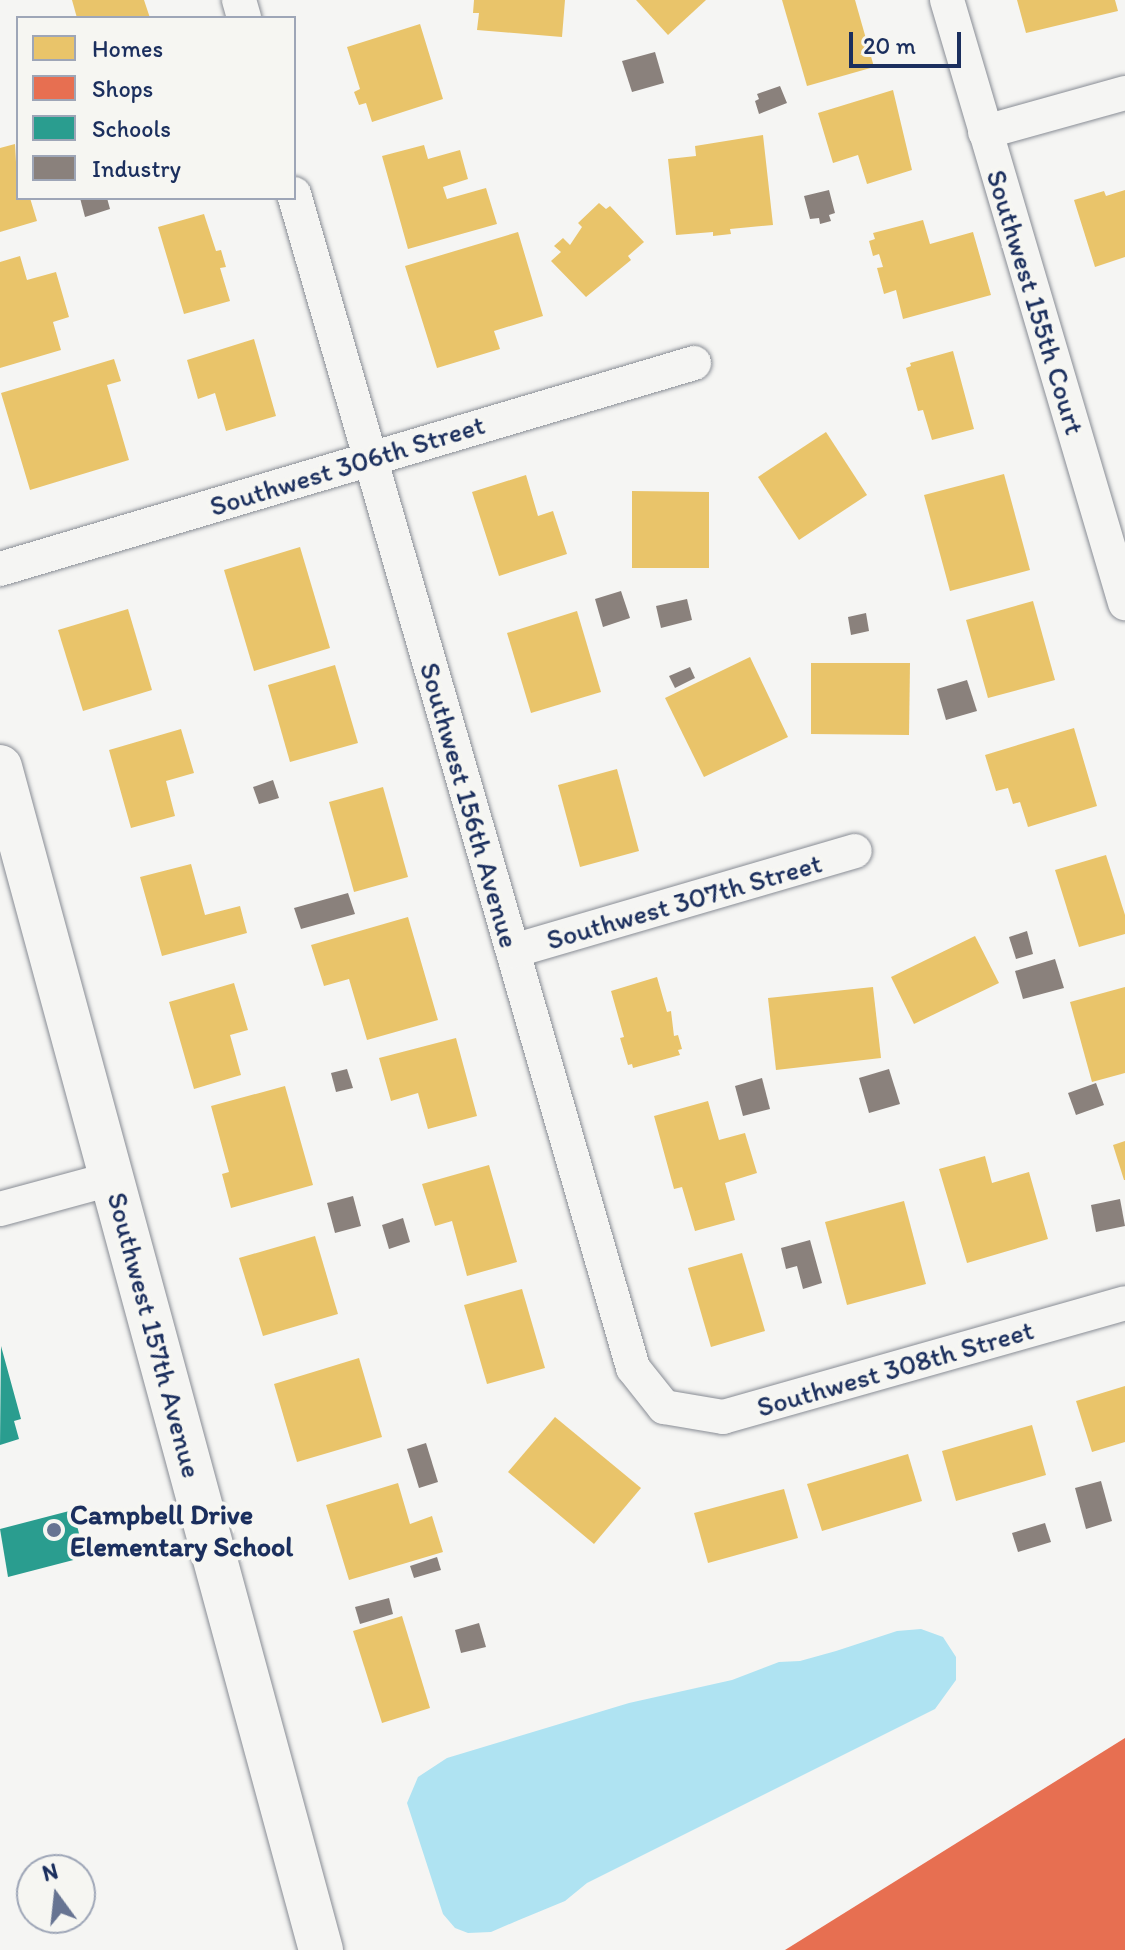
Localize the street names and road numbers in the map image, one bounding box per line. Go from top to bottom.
street label: Southwest 155th Court [980,166,1092,438]
street label: Southwest 306th Street [206,407,488,523]
street label: Southwest 156th Avenue [413,659,527,951]
street label: Southwest 307th Street [543,846,825,956]
street label: Southwest 157th Avenue [101,1189,209,1481]
street label: Southwest 308th Street [753,1313,1037,1423]

